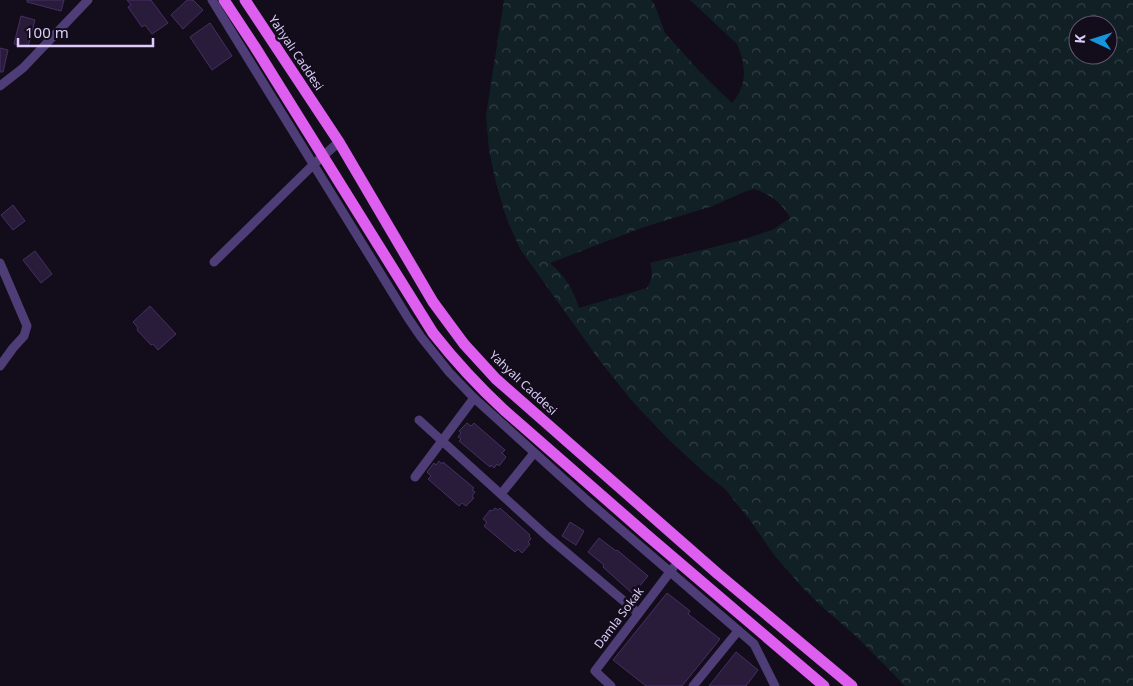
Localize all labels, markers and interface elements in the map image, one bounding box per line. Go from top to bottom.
street label: Yahyalı Caddesi [265,12,328,94]
scale bar [18,15,152,47]
north arrow [1068,15,1118,65]
text: 100 m [25,22,69,42]
text: K [1070,33,1089,44]
street label: Yahyalı Caddesi [486,347,561,419]
street label: Damla Sokak [590,583,648,652]

